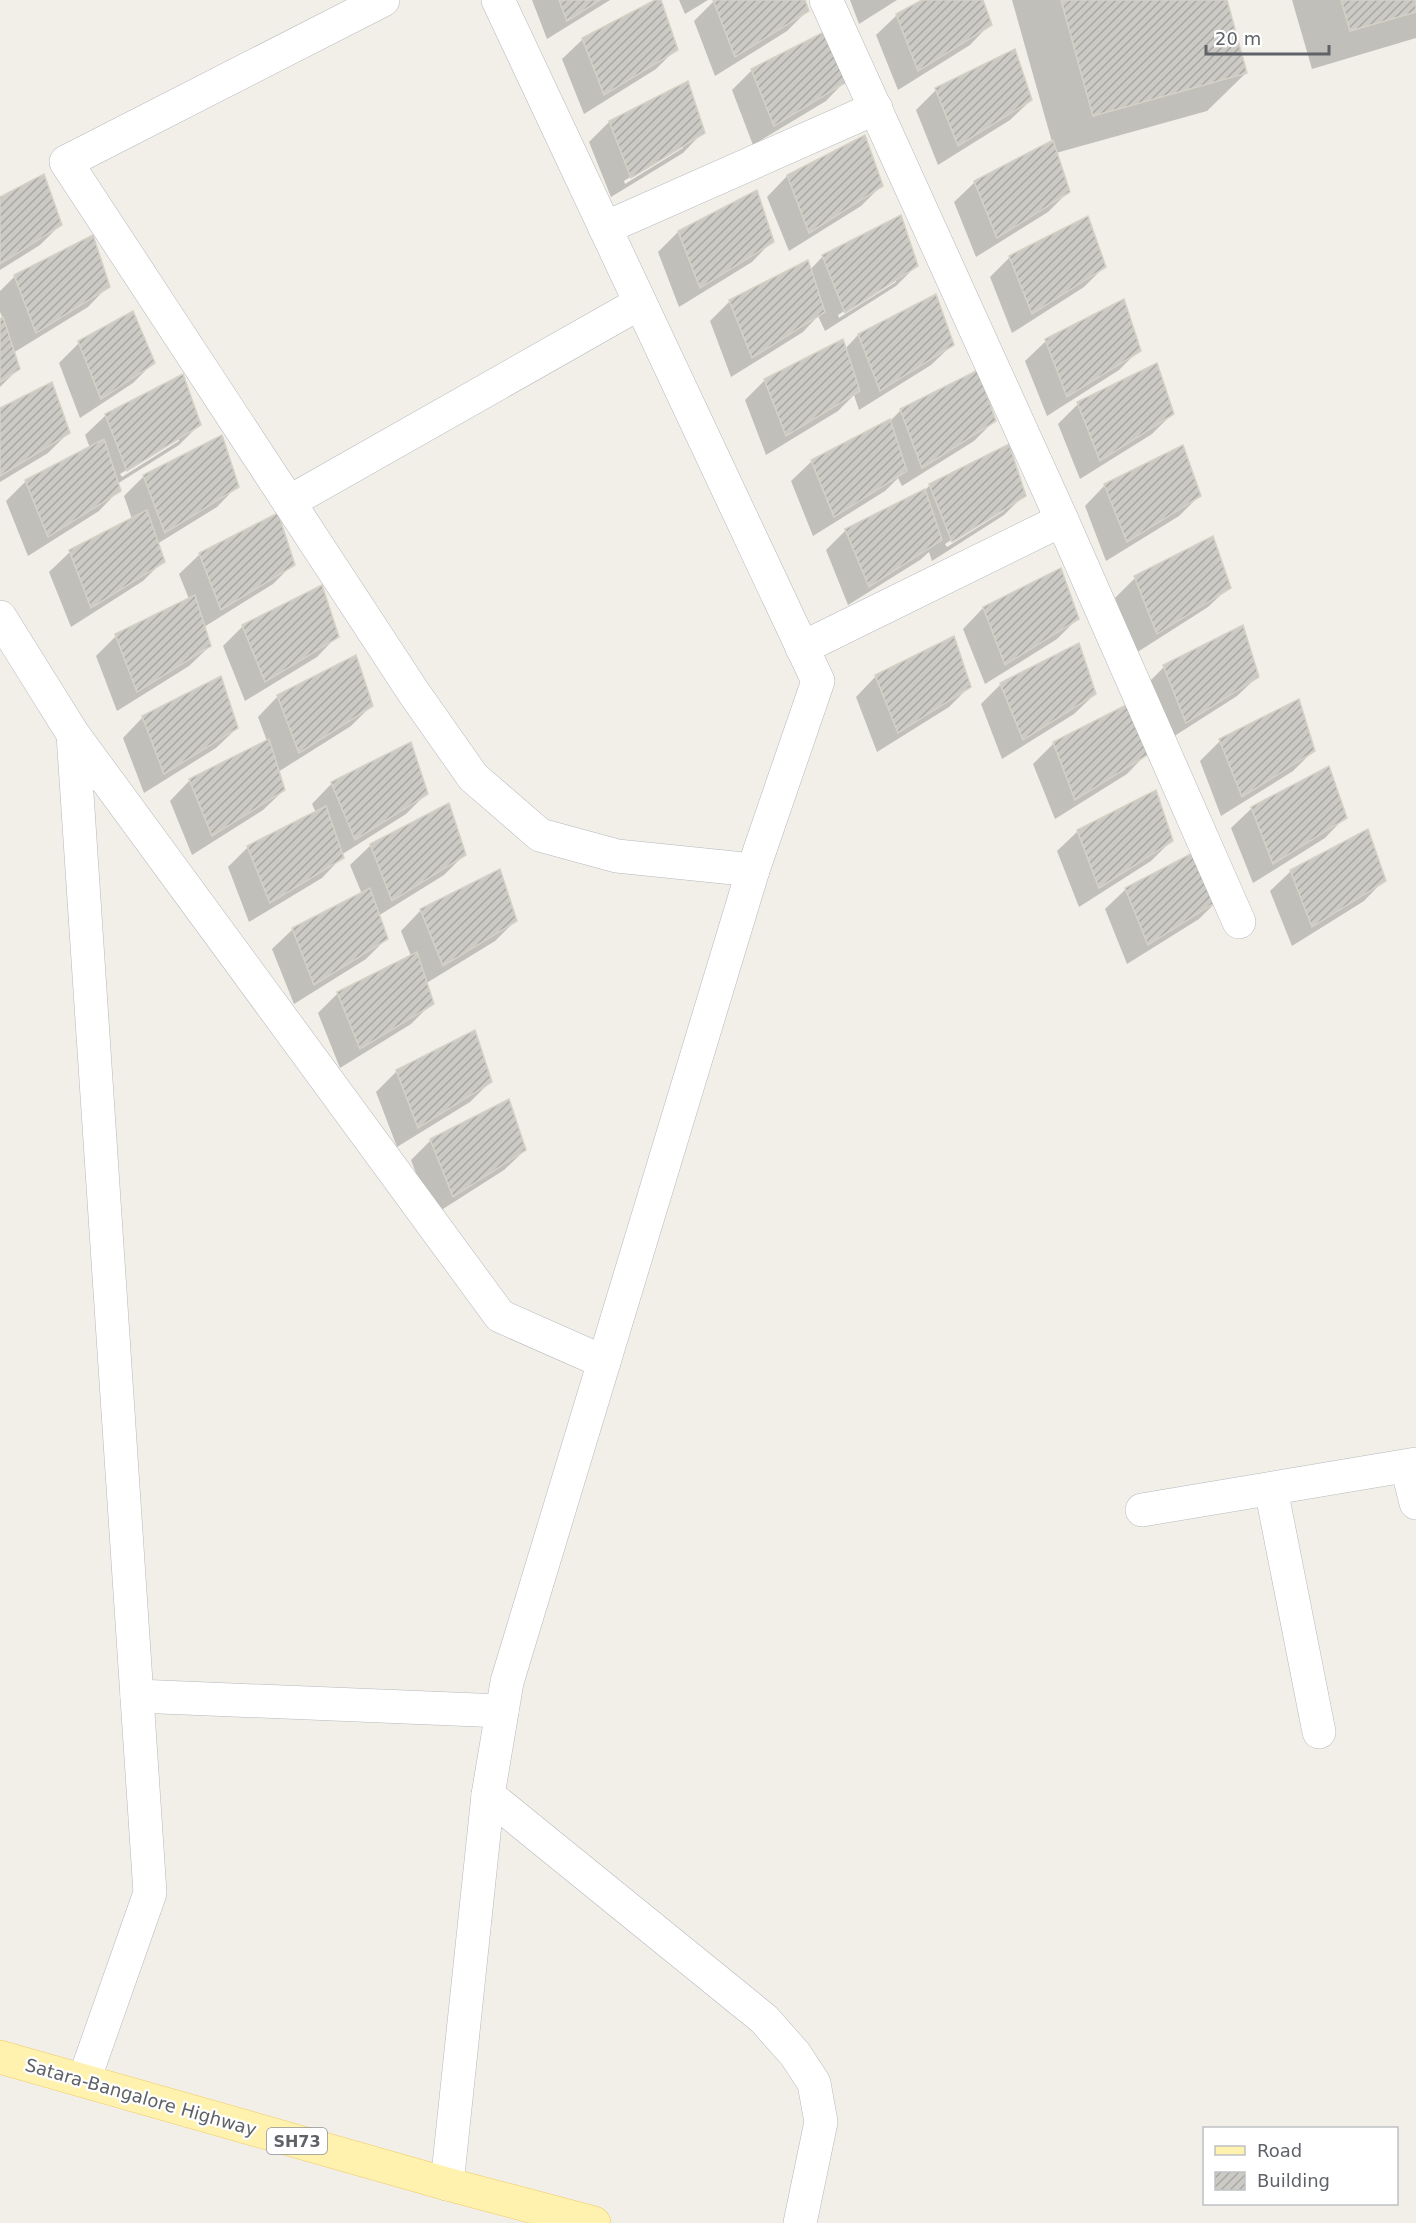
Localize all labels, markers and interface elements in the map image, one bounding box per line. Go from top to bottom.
scale bar [1206,18,1329,56]
text: 20 m [1215,28,1261,49]
street label: Satara-Bangalore Highway [23,2054,259,2140]
legend [1203,2127,1398,2205]
road number: SH73 [267,2128,327,2154]
text: Road [1257,2140,1302,2161]
text: Building [1257,2170,1330,2191]

